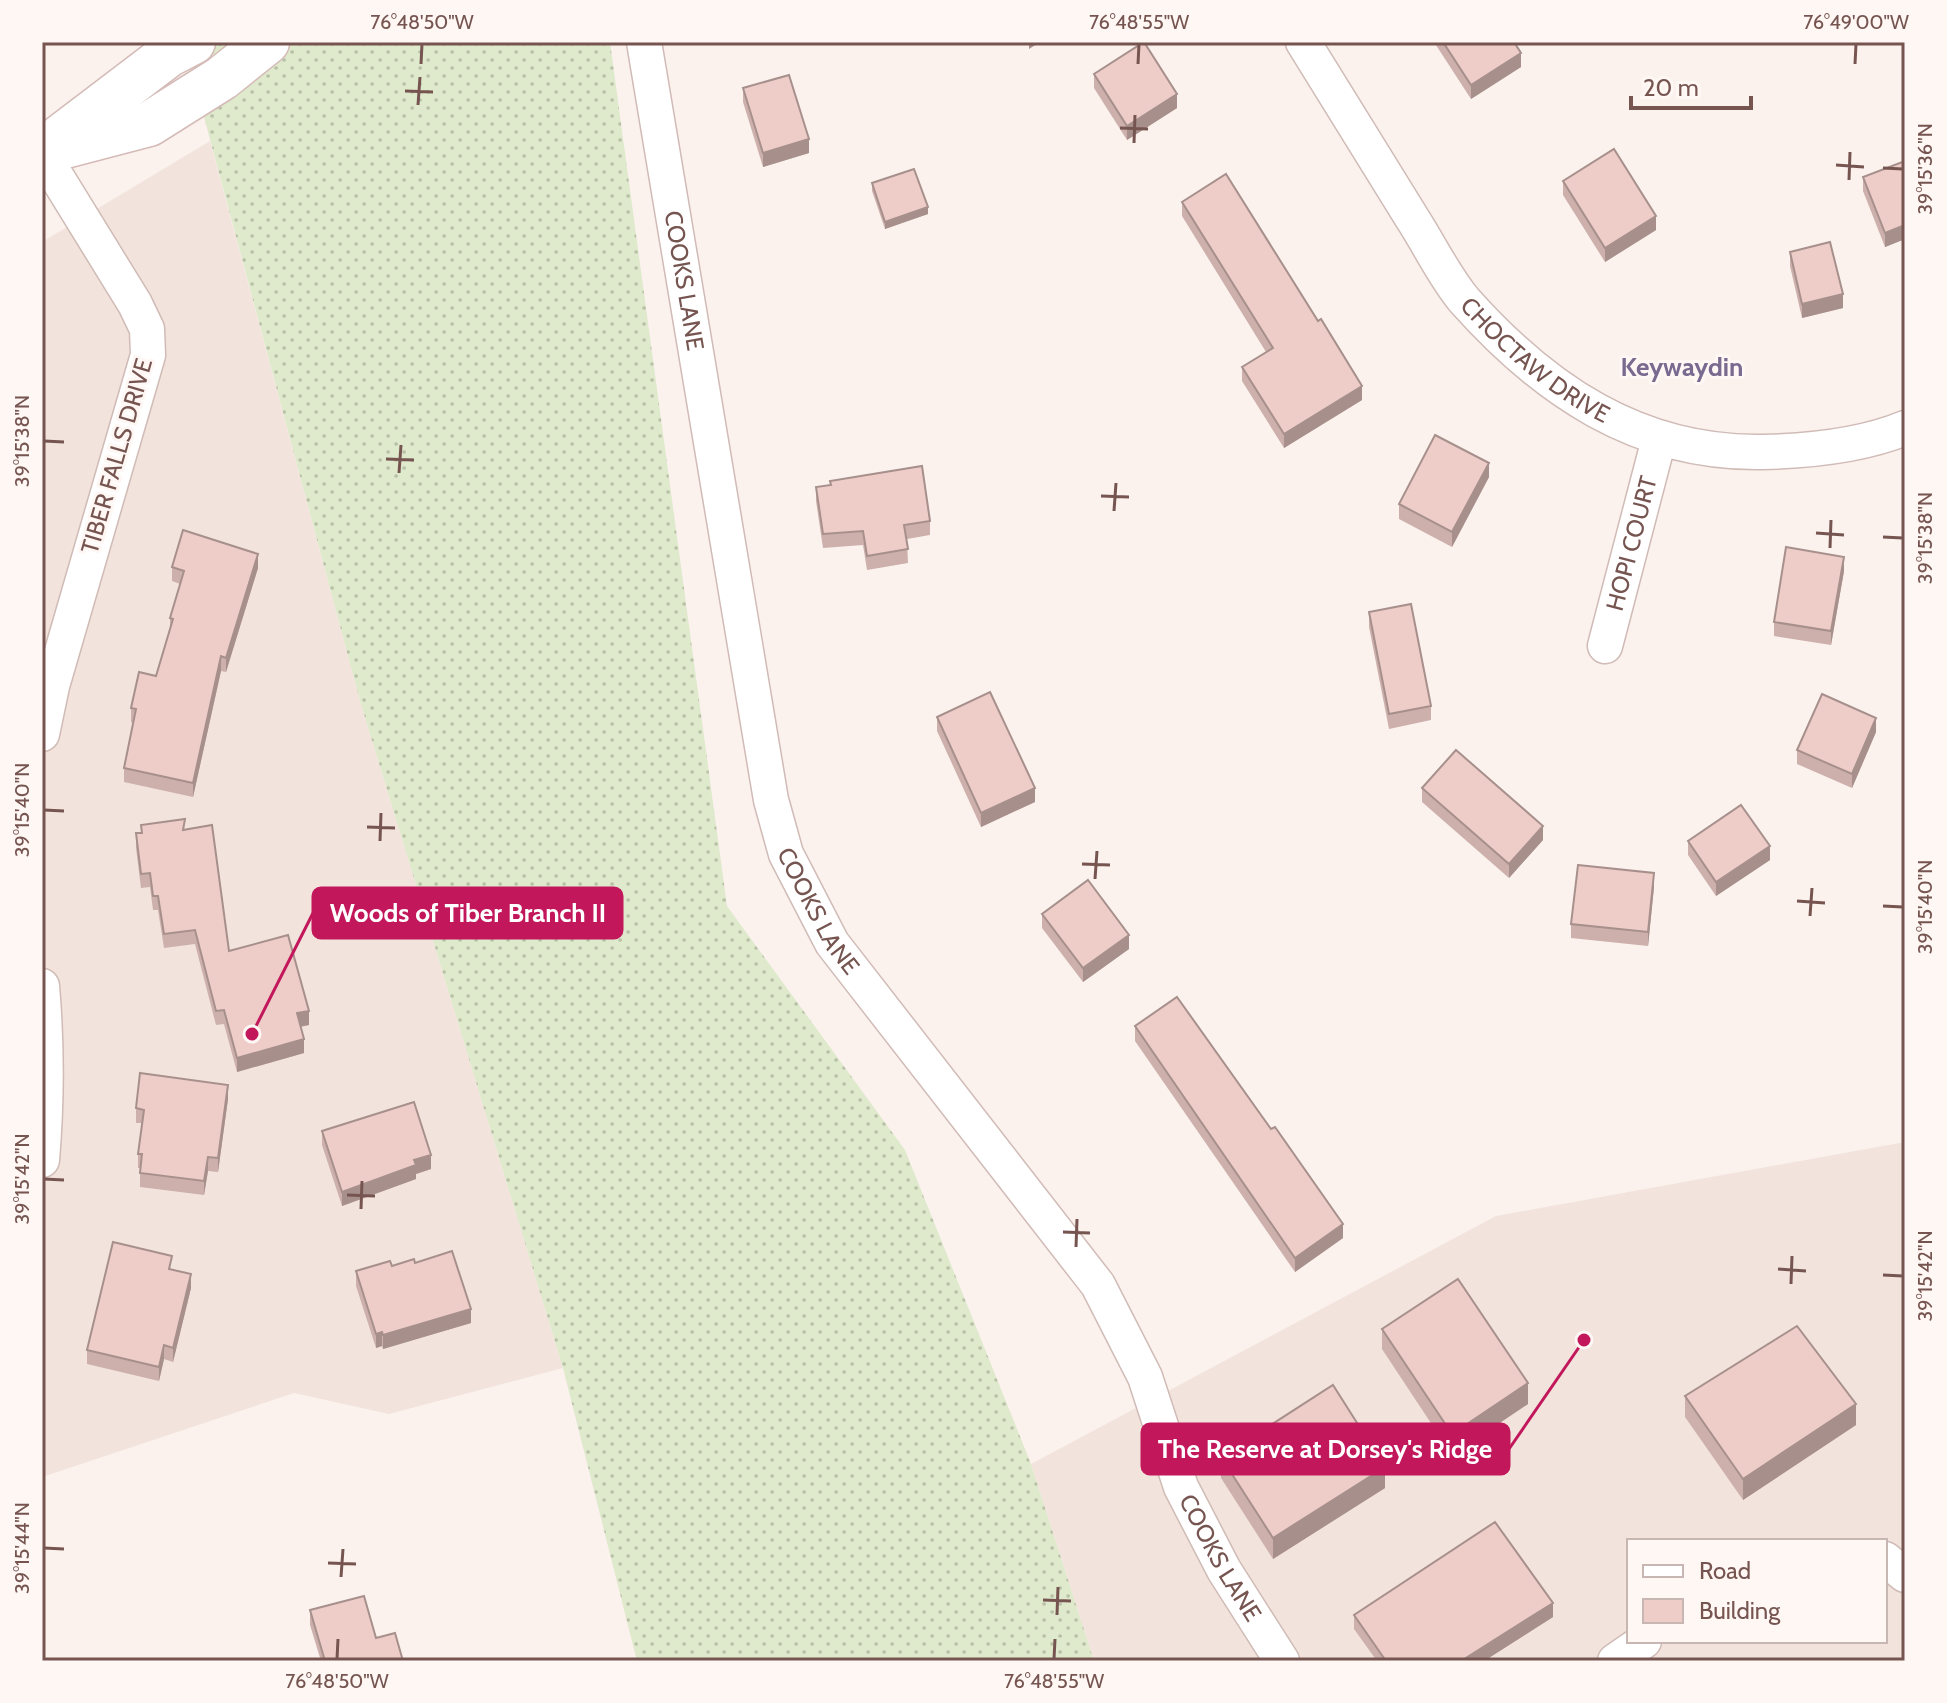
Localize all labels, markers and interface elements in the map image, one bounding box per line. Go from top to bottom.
text: 76°48'50"W [370,10,474,34]
text: 76°48'55"W [1089,10,1189,34]
text: 76°49'00"W [1803,10,1909,34]
scale bar [1631,60,1751,110]
text: 20 m [1643,73,1699,102]
text: 39°15'36"N [1913,123,1937,215]
street label: COOKS LANE [659,208,710,353]
street label: CHOCTAW DRIVE [1455,291,1615,429]
district label: Keywaydin [1621,351,1743,383]
street label: TIBER FALLS DRIVE [75,355,158,557]
text: 39°15'38"N [10,395,34,487]
street label: HOPI COURT [1600,473,1663,614]
text: 39°15'38"N [1913,492,1937,584]
text: 39°15'40"N [10,763,34,857]
street label: COOKS LANE [771,842,866,980]
text: 39°15'40"N [1913,860,1937,954]
callout: Woods of Tiber Branch II [313,888,622,938]
text: Woods of Tiber Branch II [330,897,606,929]
text: 39°15'42"N [10,1134,34,1224]
text: 39°15'42"N [1913,1231,1937,1321]
callout: The Reserve at Dorsey's Ridge [1142,1424,1509,1474]
text: The Reserve at Dorsey's Ridge [1158,1433,1492,1465]
street label: COOKS LANE [1173,1489,1268,1627]
text: 39°15'44"N [10,1502,34,1594]
legend [1627,1539,1887,1643]
text: Road [1699,1556,1751,1585]
text: Building [1699,1596,1781,1625]
text: 76°48'50"W [285,1669,389,1693]
text: 76°48'55"W [1004,1669,1104,1693]

